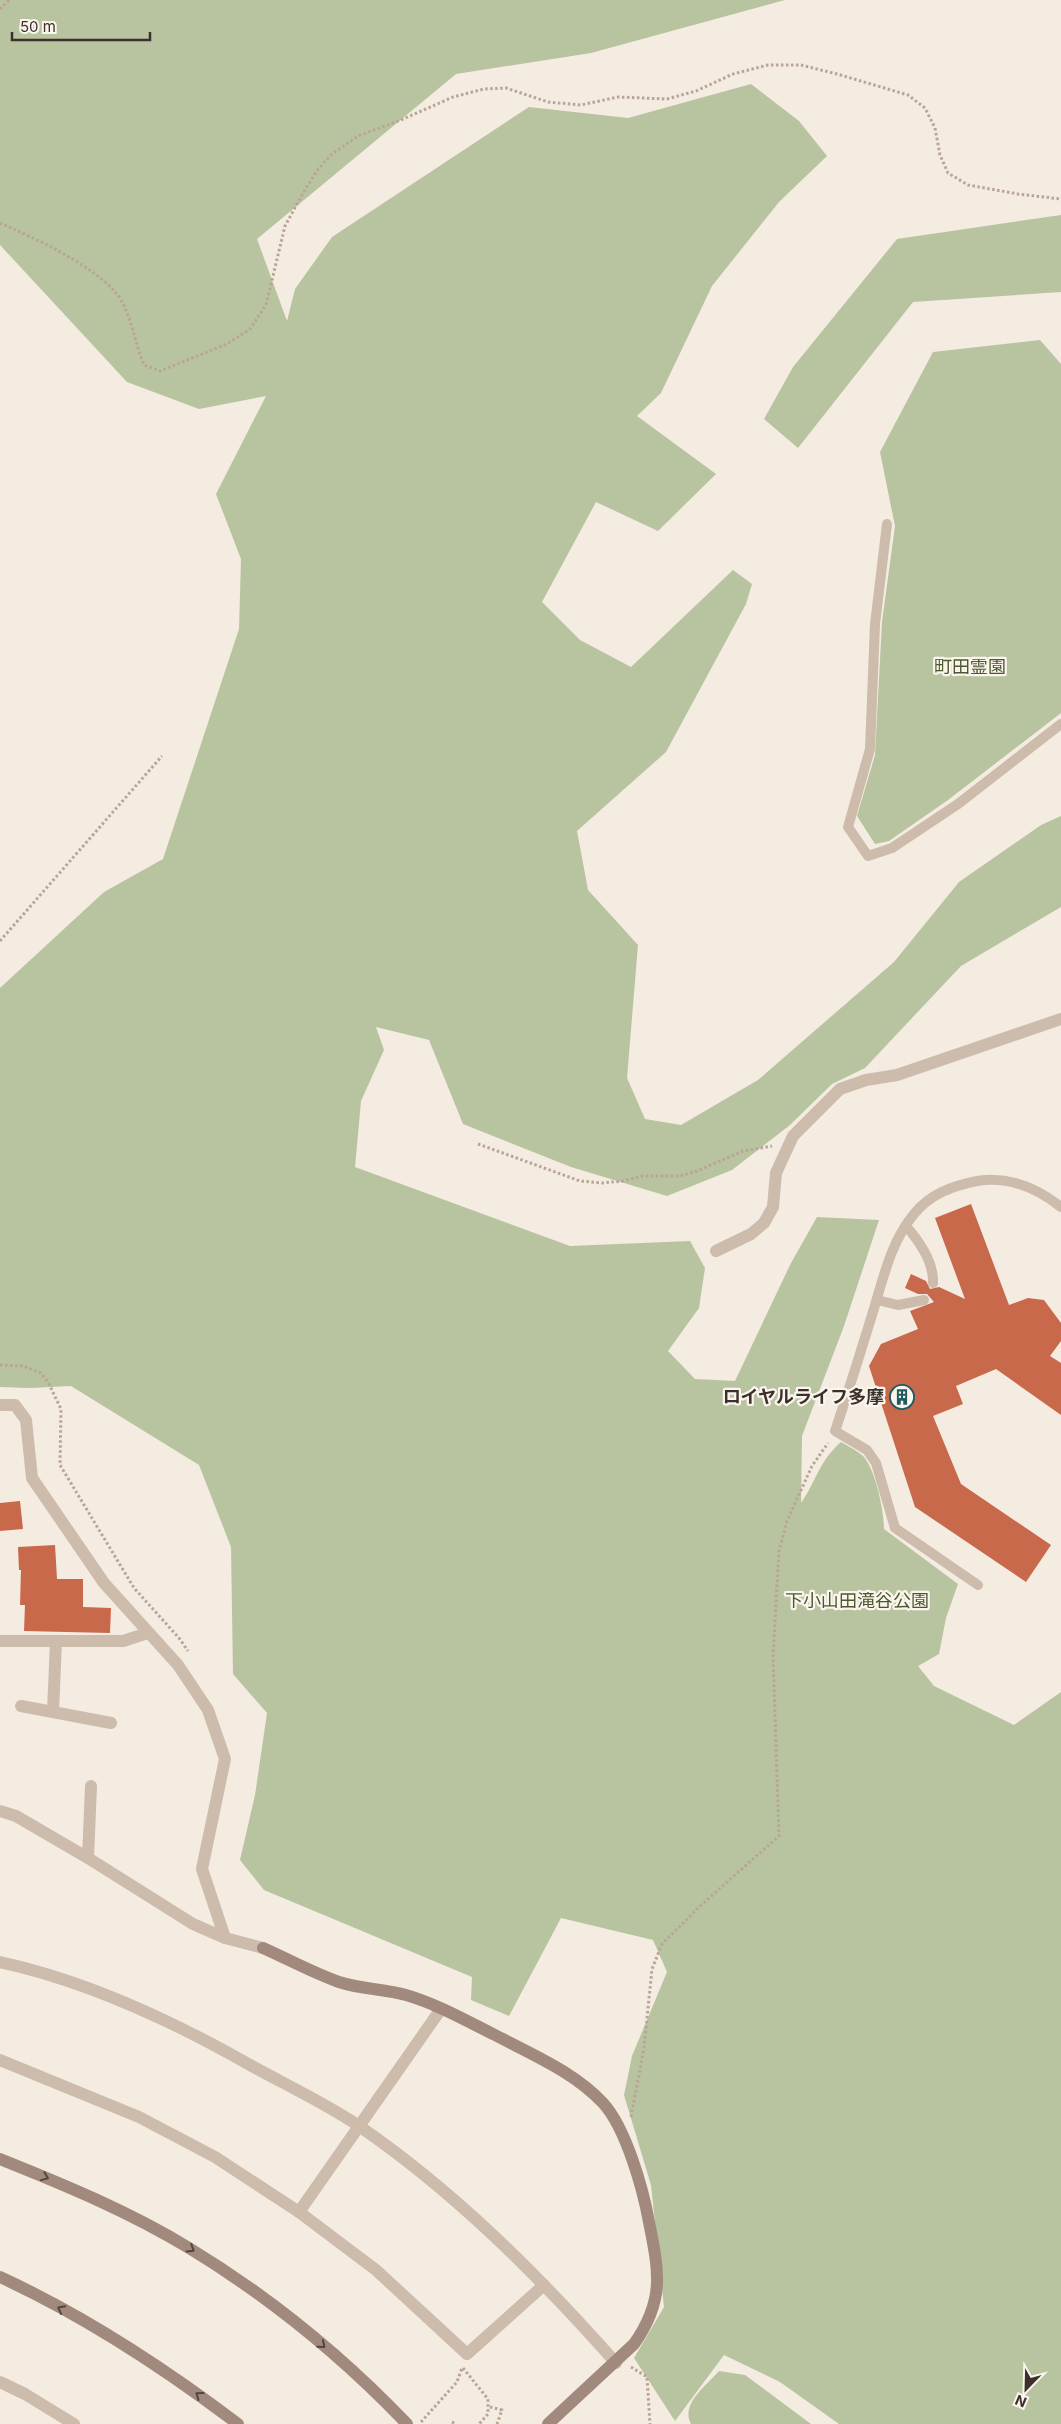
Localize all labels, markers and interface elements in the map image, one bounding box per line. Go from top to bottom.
scale bar [12,10,150,42]
text: 50 m [20,17,56,36]
park label: 町田霊園 [934,656,1006,677]
building icon: ロイヤルライフ多摩 [889,1384,915,1410]
place label: ロイヤルライフ多摩 [723,1386,884,1407]
park label: 下小山田滝谷公園 [785,1590,929,1611]
one-way arrow [40,2171,49,2182]
one-way arrow [185,2243,194,2253]
one-way arrow [57,2305,66,2315]
one-way arrow [316,2339,325,2348]
north arrow [1001,2364,1051,2414]
one-way arrow [195,2392,205,2401]
text: N [1012,2392,1029,2411]

